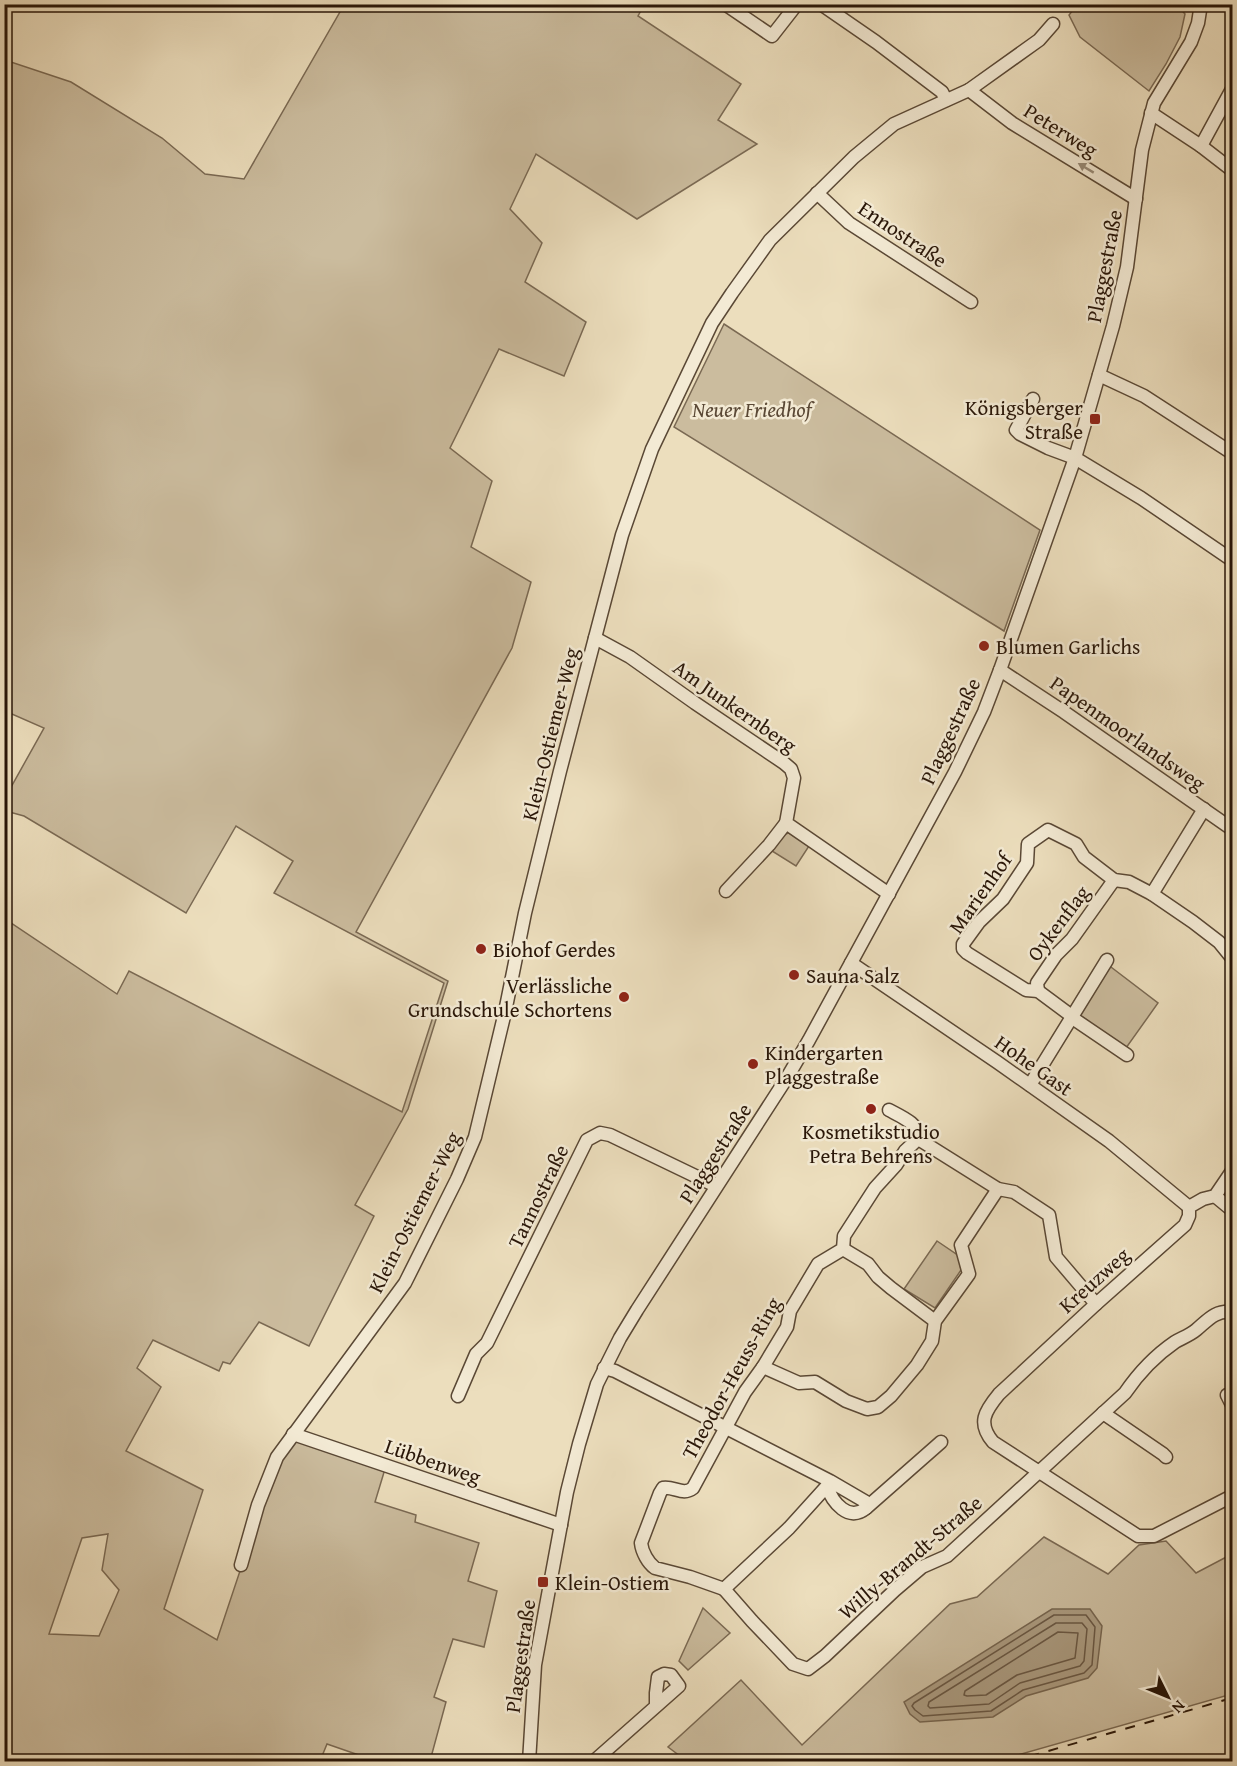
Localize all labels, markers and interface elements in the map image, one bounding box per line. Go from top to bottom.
street label: Peterweg [1018,95,1104,165]
one-way arrow [1078,163,1094,174]
street label: Ennostraße [852,193,954,275]
street label: Plaggestraße [1078,207,1130,325]
place label: Königsberger Straße [965,392,1083,447]
park label: Neuer Friedhof [691,394,816,425]
marker: Königsberger Straße [1088,412,1102,426]
place label: Blumen Garlichs [996,631,1140,662]
marker: Blumen Garlichs [977,639,991,653]
street label: Klein-Ostiemer-Weg [513,644,587,824]
street label: Am Junkernberg [667,652,804,760]
street label: Papenmoorlandsweg [1044,668,1212,799]
street label: Plaggestraße [912,673,988,789]
street label: Marienhof [941,844,1021,940]
street label: Oykenflag [1019,878,1097,968]
place label: Biohof Gerdes [493,934,615,965]
marker: Biohof Gerdes [474,942,488,956]
place label: Sauna Salz [806,960,899,991]
marker: Sauna Salz [787,968,801,982]
place label: Verlässliche Grundschule Schortens [408,970,612,1025]
marker: Verlässliche Grundschule Schortens [617,990,631,1004]
street label: Hohe Gast [989,1027,1080,1104]
place label: Kindergarten Plaggestraße [765,1037,883,1092]
marker: Kindergarten Plaggestraße [746,1057,760,1071]
street label: Plaggestraße [671,1097,759,1209]
marker: Kosmetikstudio Petra Behrens [864,1102,878,1116]
place label: Kosmetikstudio Petra Behrens [802,1116,940,1171]
street label: Klein-Ostiemer-Weg [360,1125,468,1298]
street label: Tannostraße [500,1139,576,1253]
street label: Kreuzweg [1052,1239,1137,1320]
street label: Theodor-Heuss-Ring [674,1291,789,1465]
street label: Lübbenweg [381,1430,486,1492]
street label: Willy-Brandt-Straße [831,1487,989,1627]
place label: Klein-Ostiem [555,1567,670,1598]
marker: Klein-Ostiem [536,1575,550,1589]
street label: Plaggestraße [497,1597,543,1715]
north arrow [1138,1667,1198,1727]
text: N [1166,1695,1191,1720]

